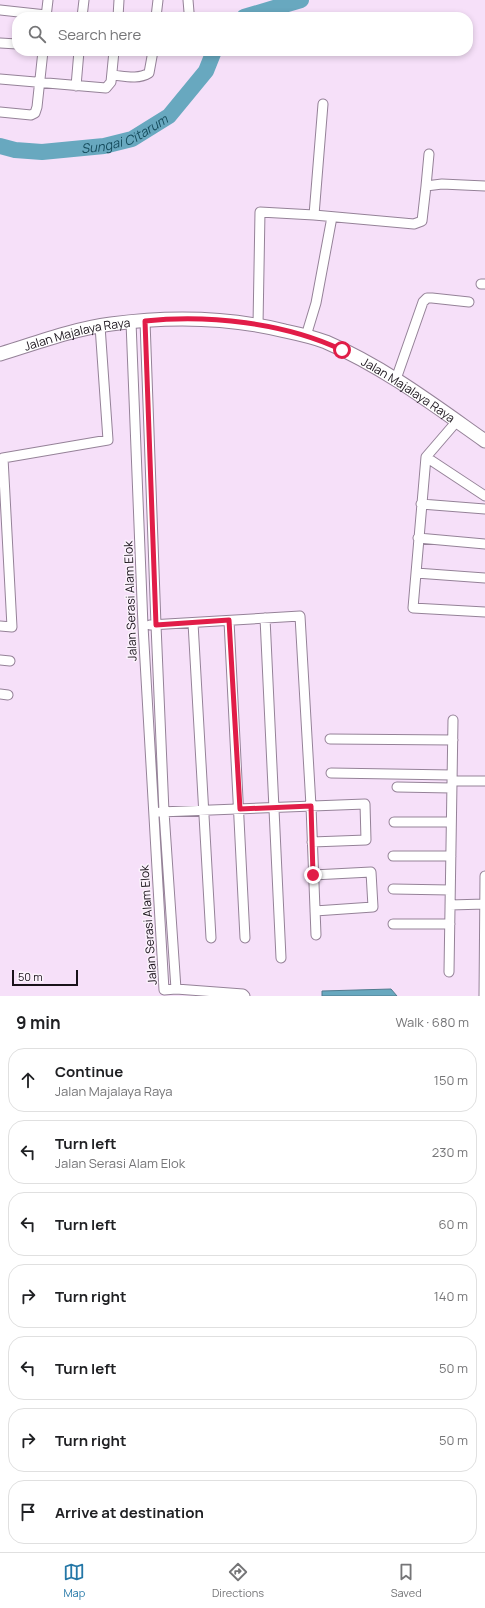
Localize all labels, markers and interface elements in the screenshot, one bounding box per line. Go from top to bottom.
search box [12,12,473,56]
icon: search [26,23,48,45]
text: Search here [58,24,141,45]
water label: Sungai Citarum [80,110,172,157]
street label: Jalan Majalaya Raya [22,313,131,354]
route start [333,341,351,359]
street label: Jalan Majalaya Raya [359,353,459,426]
street label: Jalan Serasi Alam Elok [119,540,141,661]
street label: Jalan Serasi Alam Elok [135,863,161,986]
route end [304,866,322,884]
scale bar [12,968,78,987]
text: 50 m [18,969,43,984]
text: 9 min [16,1011,61,1034]
text: Walk · 680 m [395,1013,469,1031]
text: Continue [55,1061,123,1082]
icon: ahead [17,1069,39,1091]
text: 150 m [434,1071,468,1089]
text: Jalan Majalaya Raya [55,1082,173,1100]
text: Turn left [55,1133,117,1154]
icon: left [17,1141,39,1163]
text: 230 m [432,1143,468,1161]
text: Jalan Serasi Alam Elok [55,1154,185,1172]
icon: left [17,1213,39,1235]
text: Turn left [55,1214,117,1235]
text: 60 m [438,1215,468,1233]
icon: right [17,1285,39,1307]
text: Turn right [55,1286,126,1307]
text: 140 m [434,1287,468,1305]
icon: left [17,1357,39,1379]
text: Turn left [55,1358,117,1379]
text: 50 m [439,1359,468,1377]
icon: right [17,1429,39,1451]
text: Turn right [55,1430,126,1451]
text: 50 m [439,1431,468,1449]
icon: arrive [17,1501,39,1523]
text: Arrive at destination [55,1502,204,1523]
tab: Map [63,1561,85,1600]
tab: Directions [212,1561,264,1600]
tab: Saved [391,1561,422,1600]

